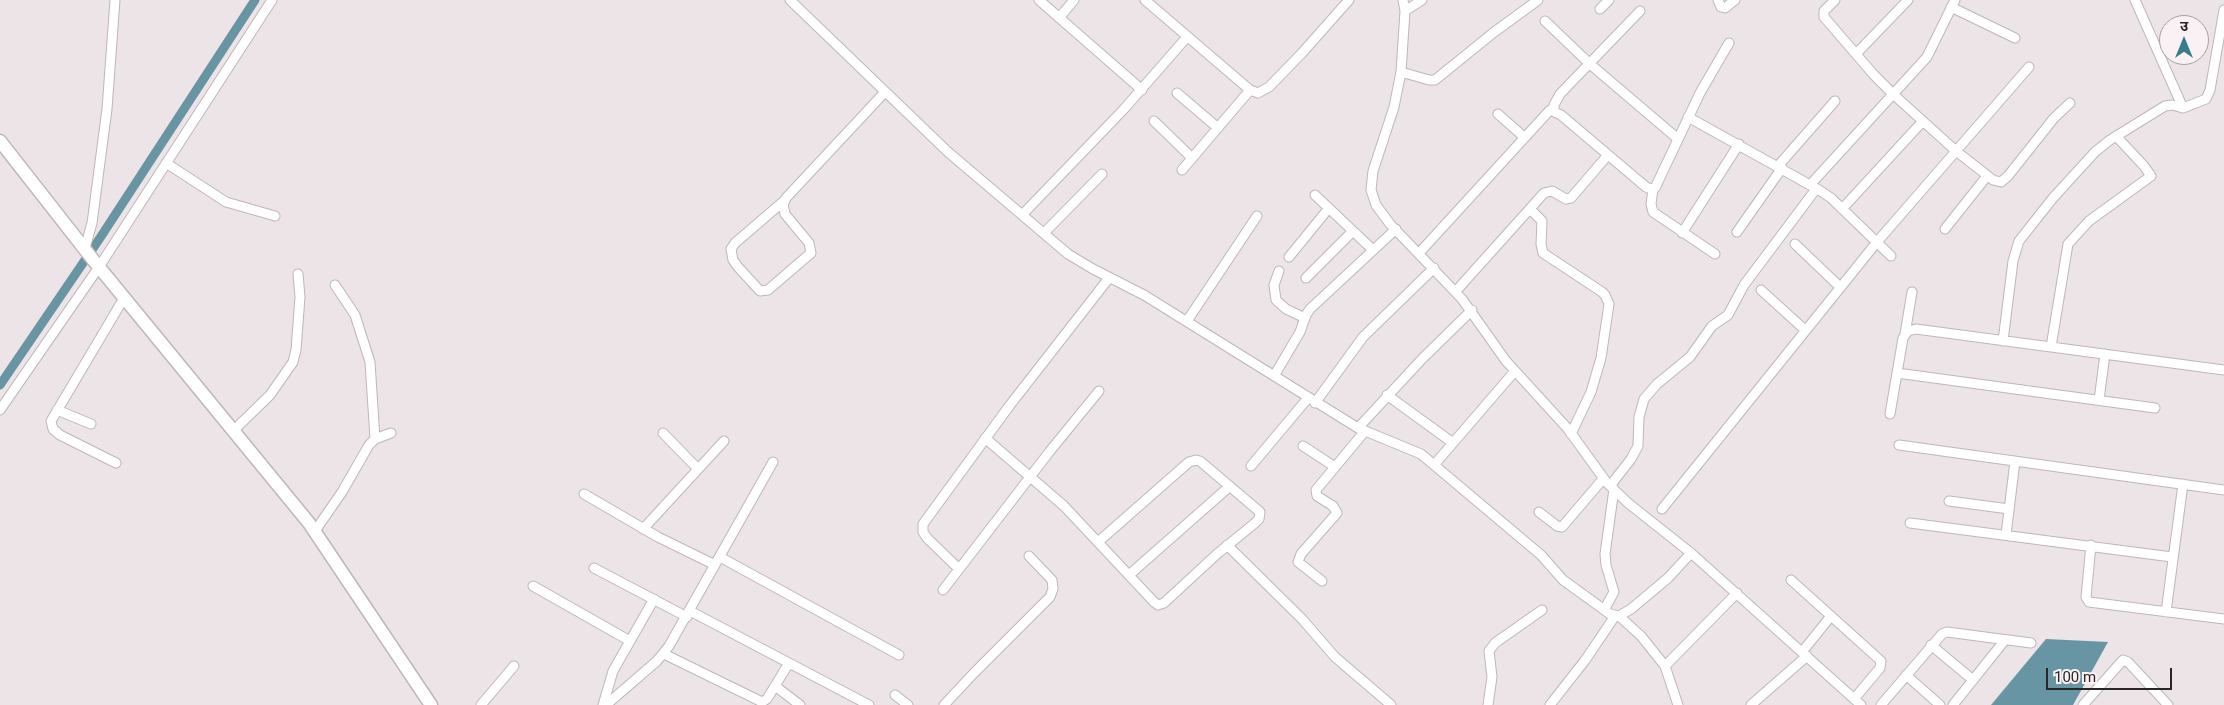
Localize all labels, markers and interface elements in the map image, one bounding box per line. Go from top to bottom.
north arrow [2159,15,2209,65]
text: उ [2180,18,2188,34]
scale bar [2049,658,2175,690]
text: 100 m [2054,668,2096,686]

